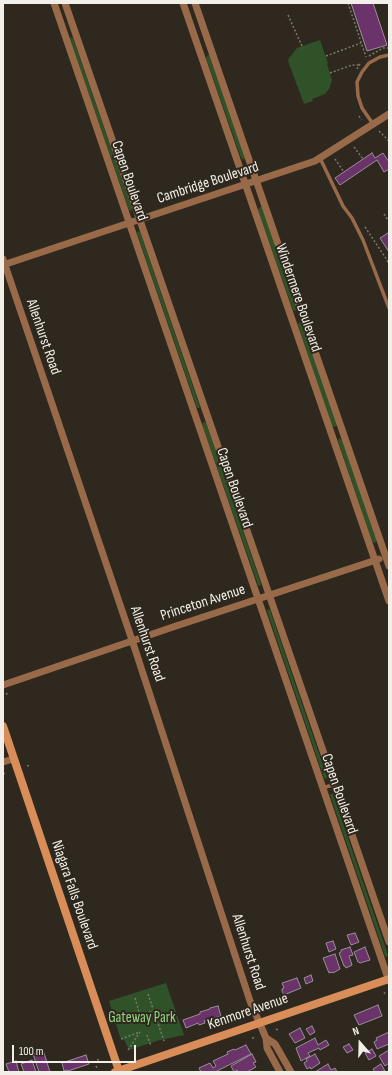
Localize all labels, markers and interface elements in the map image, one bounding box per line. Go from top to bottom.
street label: Capen Boulevard [107,139,151,223]
street label: Cambridge Boulevard [155,158,261,208]
street label: Windermere Boulevard [271,242,325,354]
street label: Allenhurst Road [22,297,64,377]
street label: Capen Boulevard [212,446,256,530]
street label: Princeton Avenue [158,581,248,625]
street label: Allenhurst Road [126,604,168,684]
street label: Capen Boulevard [317,752,361,836]
street label: Niagara Falls Boulevard [47,838,101,952]
street label: Allenhurst Road [227,912,269,992]
street label: Kenmore Avenue [205,990,291,1034]
park label: Gateway Park [108,1009,176,1027]
north arrow [340,1023,380,1063]
text: N [351,1024,361,1038]
scale bar [14,1037,138,1063]
text: 100 m [19,1044,44,1059]

